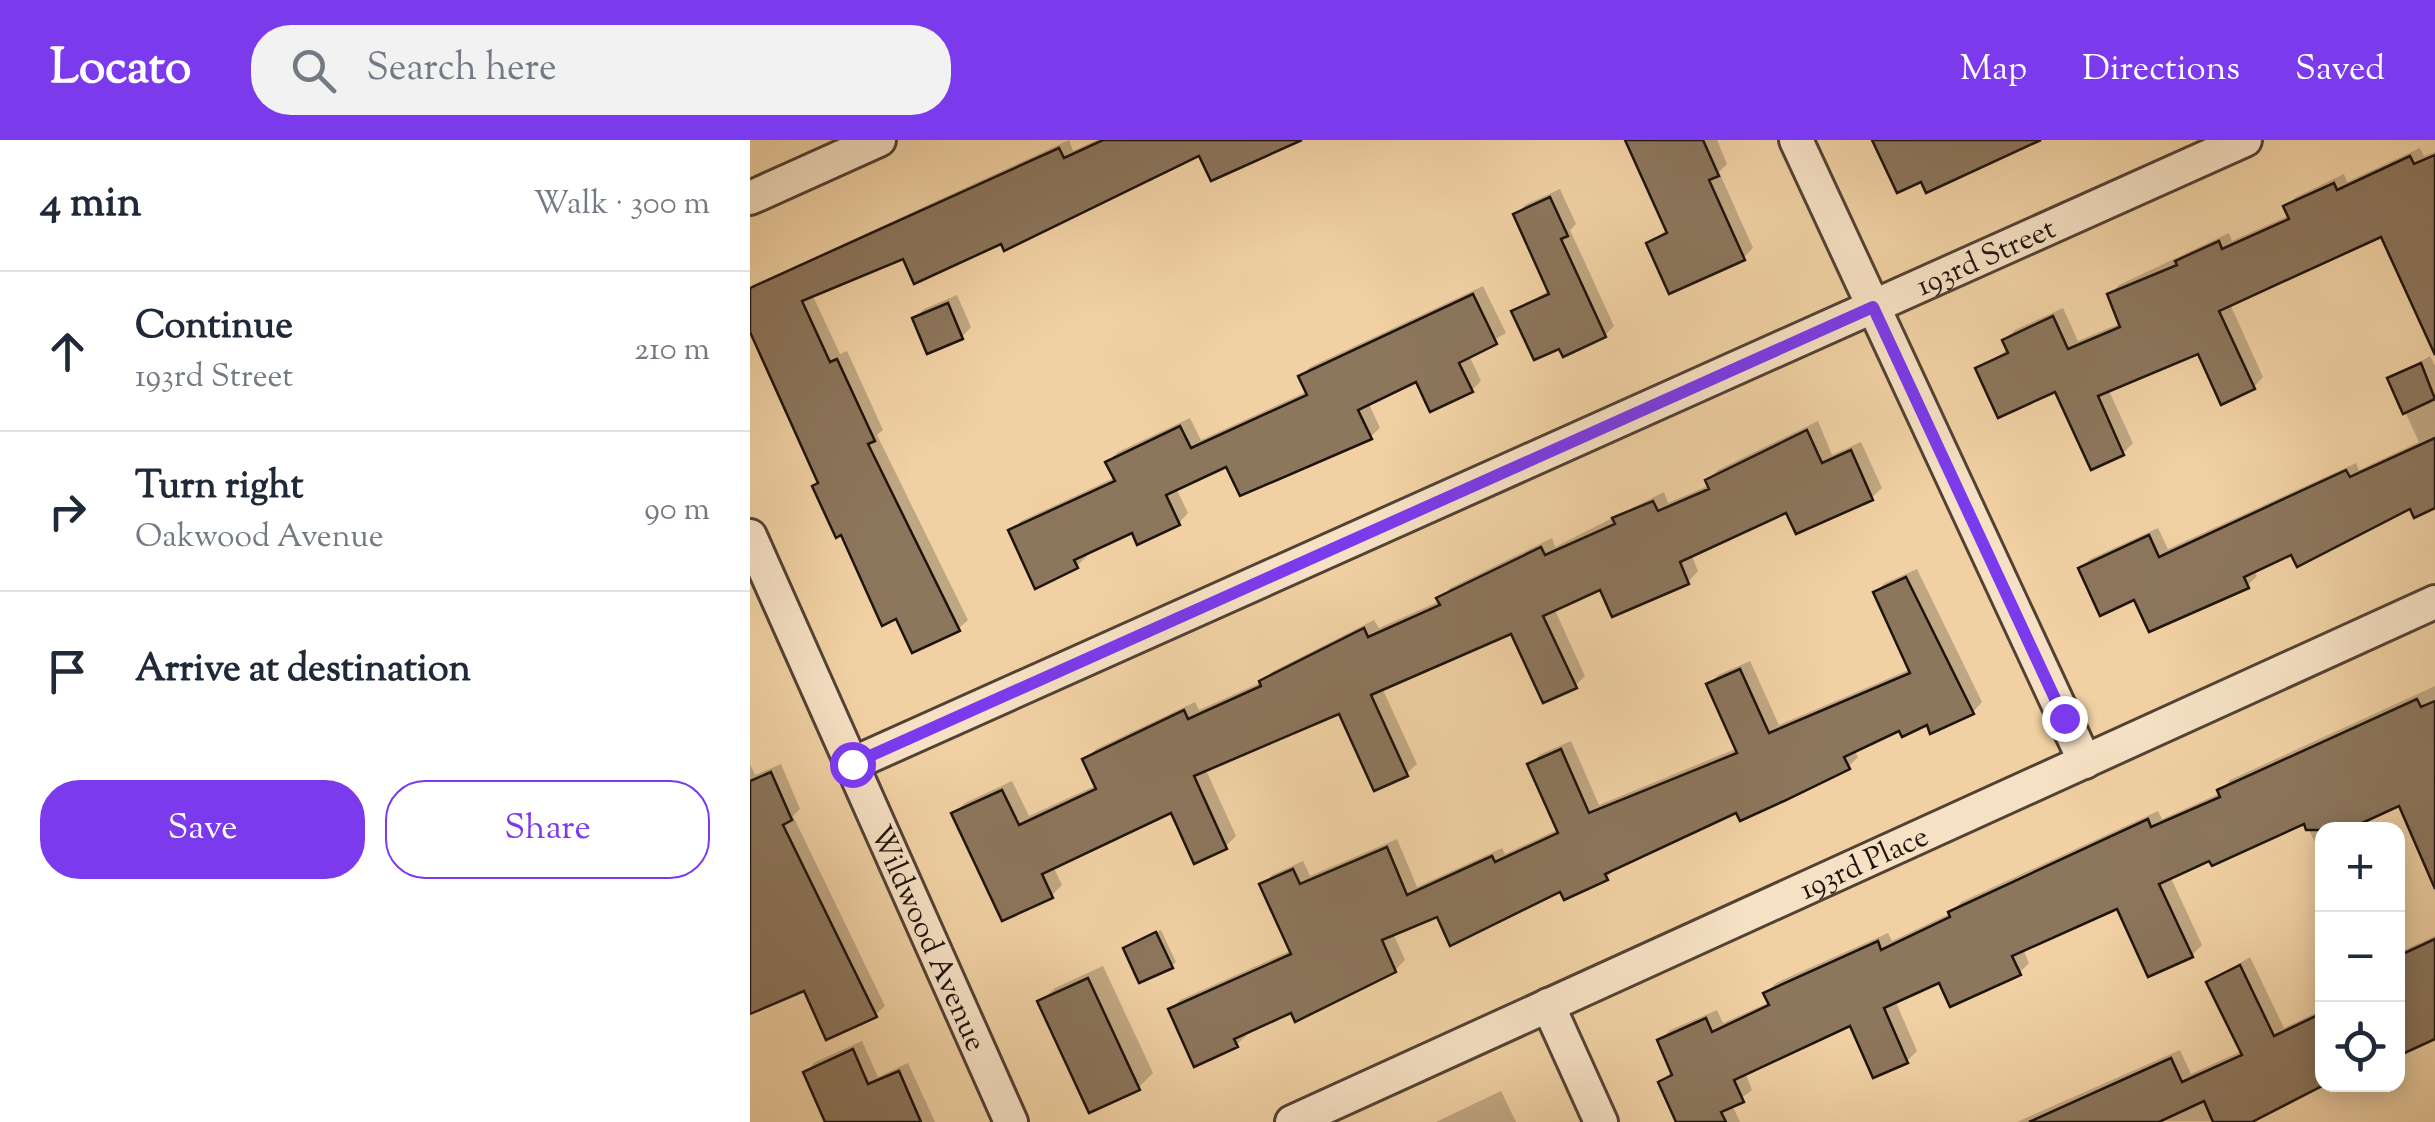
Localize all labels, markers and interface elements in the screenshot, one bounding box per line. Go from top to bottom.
search box [251,25,951,115]
text: Locato [50,36,191,105]
icon: search [286,43,341,98]
text: Search here [366,43,557,97]
text: Map [1960,45,2027,96]
text: Directions [2082,45,2240,96]
text: Saved [2295,45,2385,96]
text: 4 min [40,175,142,235]
text: Walk · 300 m [533,182,710,228]
street label: 193rd Street [1910,209,2063,309]
text: Continue [135,301,293,355]
icon: ahead [40,324,95,379]
text: 210 m [634,328,710,374]
text: 193rd Street [135,355,293,401]
text: Turn right [135,461,303,515]
icon: right [40,484,95,539]
text: 90 m [644,488,710,534]
text: Oakwood Avenue [135,515,384,561]
icon: arrive [40,644,95,699]
text: Arrive at destination [135,644,471,698]
route end [2042,696,2088,742]
route start [830,742,876,788]
button: Save [40,780,365,879]
button: Share [385,780,710,879]
street label: 193rd Place [1793,816,1936,912]
street label: Wildwood Avenue [858,819,996,1059]
map controls [2315,822,2405,1092]
button: + [2315,822,2405,912]
button: − [2315,912,2405,1002]
button: locate [2315,1002,2405,1092]

